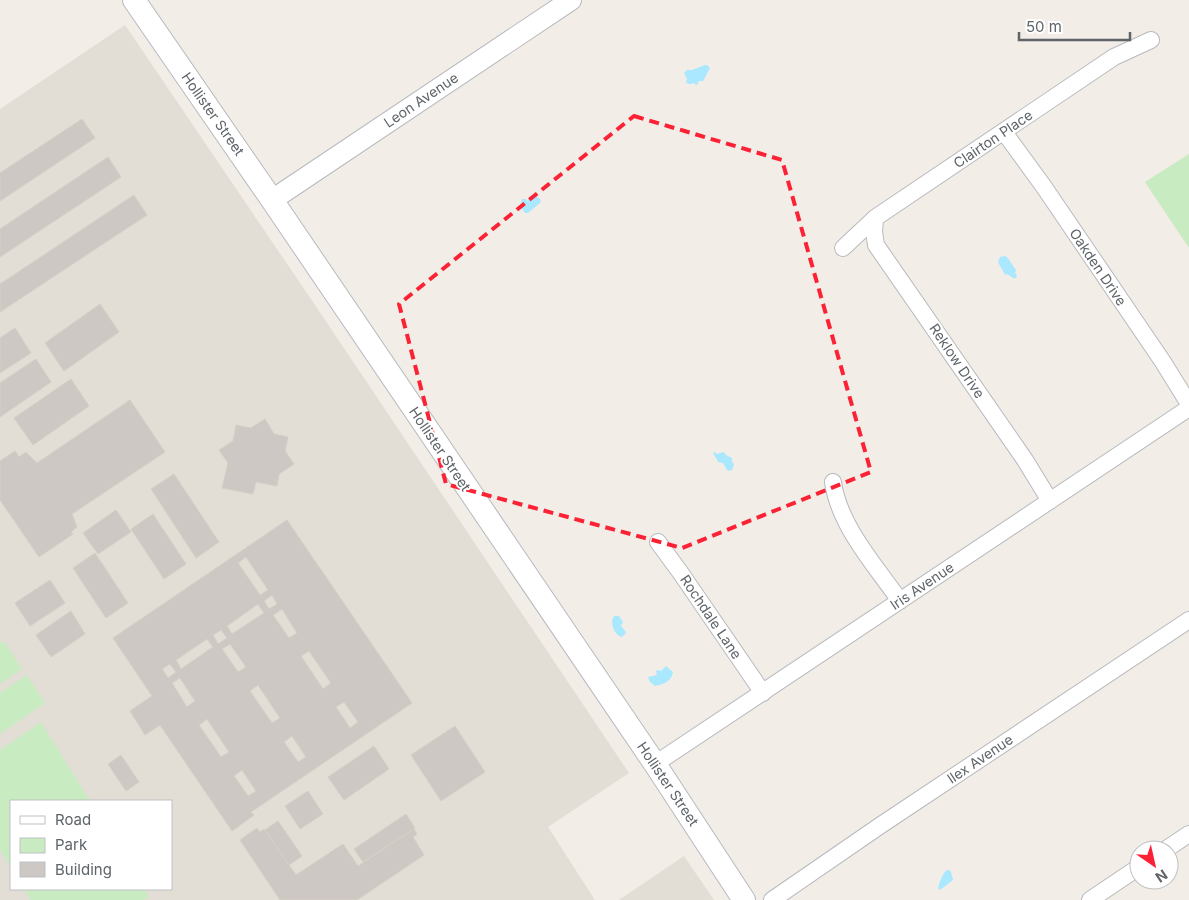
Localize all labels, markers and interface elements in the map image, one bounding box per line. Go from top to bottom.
scale bar [1019,10,1130,42]
text: 50 m [1026,17,1062,36]
street label: Hollister Street [178,69,249,159]
street label: Leon Avenue [380,69,461,131]
street label: Clairton Place [950,106,1036,171]
street label: Oakden Drive [1066,225,1131,309]
street label: Reklow Drive [926,320,989,401]
street label: Hollister Street [406,403,475,494]
street label: Iris Avenue [887,558,957,613]
street label: Rochdale Lane [677,571,746,662]
street label: Ilex Avenue [944,730,1016,787]
street label: Hollister Street [634,738,703,829]
legend [10,800,172,890]
text: Road [55,810,91,829]
text: Park [55,835,88,854]
north arrow [1129,840,1179,890]
text: Building [55,860,112,879]
text: N [1152,866,1171,886]

